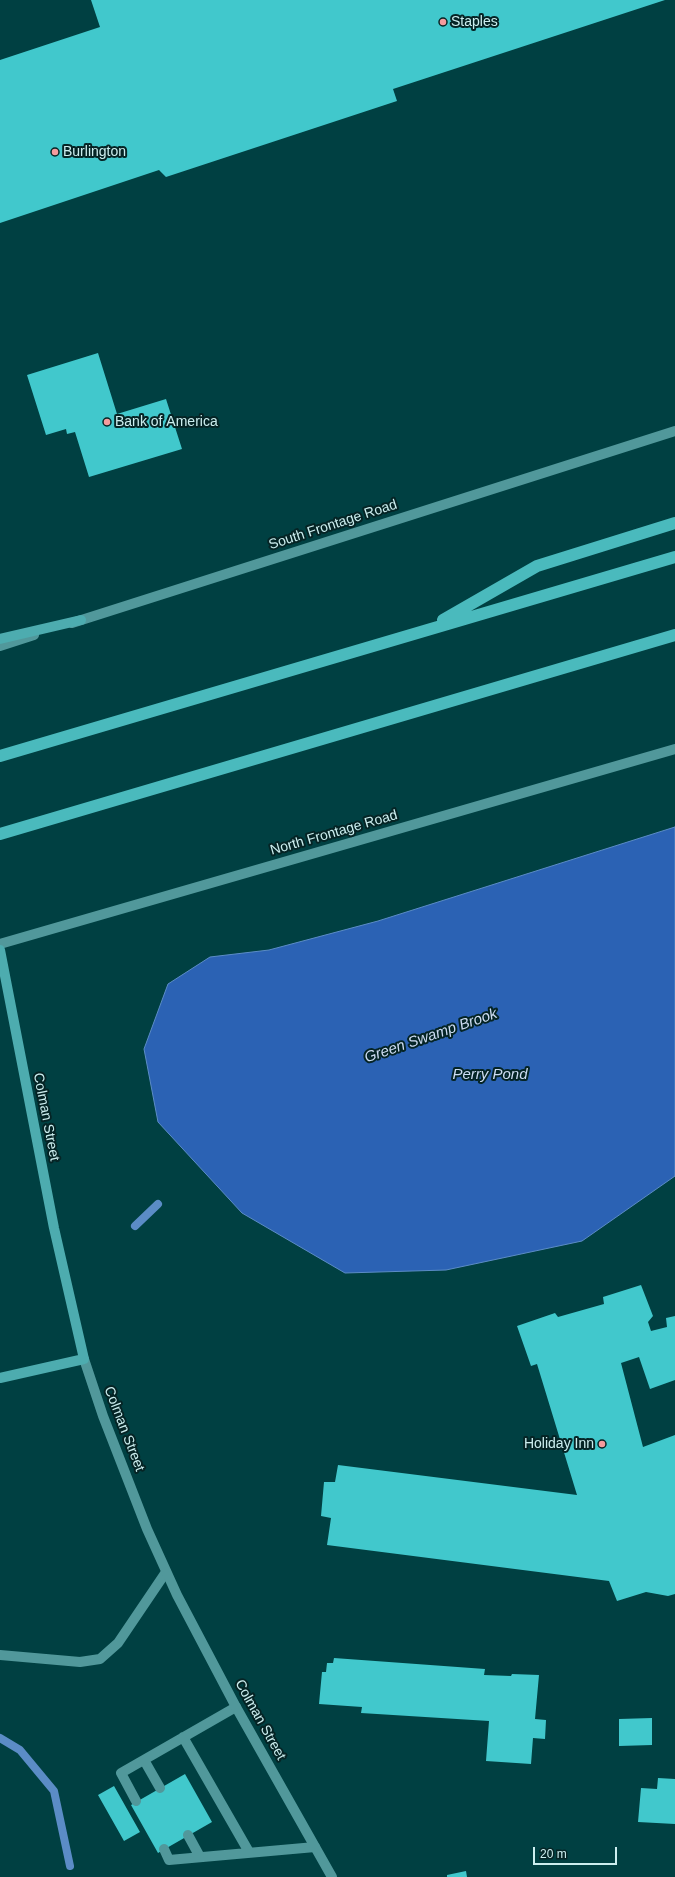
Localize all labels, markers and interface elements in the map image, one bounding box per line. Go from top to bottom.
place label: Staples [451,14,498,30]
marker: Staples [438,17,448,27]
place label: Burlington [63,144,126,160]
marker: Burlington [50,147,60,157]
place label: Bank of America [115,414,218,430]
marker: Bank of America [102,417,112,427]
street label: South Frontage Road [267,496,399,554]
street label: North Frontage Road [268,807,400,859]
water label: Green Swamp Brook [362,1005,500,1067]
water label: Perry Pond [452,1066,528,1084]
street label: Colman Street [29,1071,63,1163]
street label: Colman Street [100,1384,148,1474]
place label: Holiday Inn [524,1436,594,1452]
marker: Holiday Inn [597,1439,607,1449]
street label: Colman Street [231,1677,289,1763]
scale bar [535,1839,619,1865]
text: 20 m [540,1847,567,1861]

